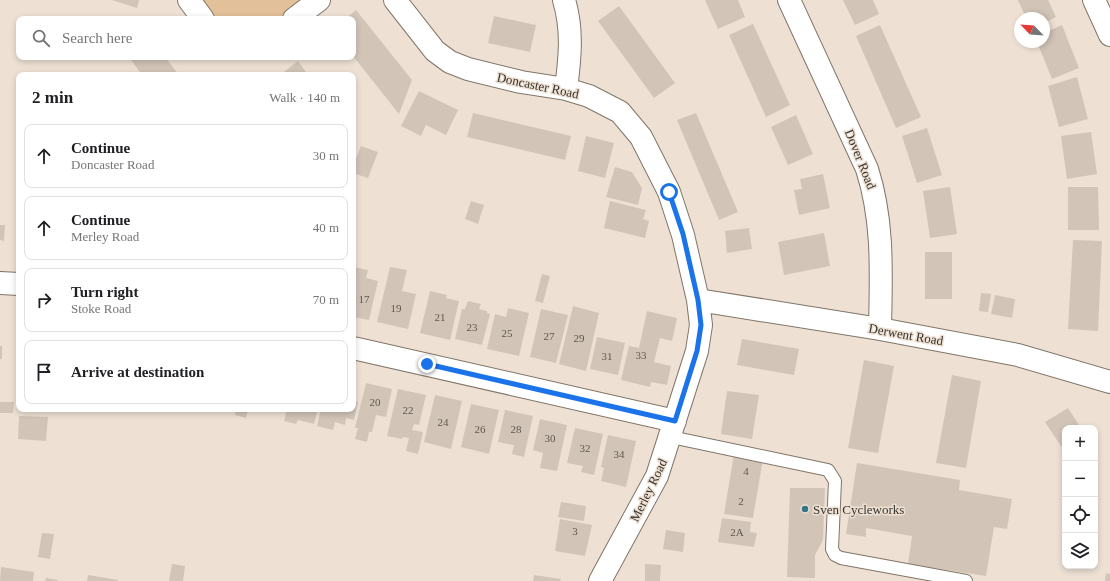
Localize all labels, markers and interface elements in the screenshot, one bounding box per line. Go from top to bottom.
north arrow [1014,12,1050,48]
search box [16,16,356,60]
icon: search [30,27,52,49]
text: Search here [62,30,132,46]
street label: Doncaster Road [496,69,581,102]
text: 2 min [32,88,73,107]
text: Walk · 140 m [269,90,340,105]
street label: Dover Road [842,127,880,192]
text: Continue [71,140,130,156]
icon: ahead [33,145,55,167]
text: 30 m [313,148,339,163]
text: Doncaster Road [71,157,154,172]
route start [660,183,678,201]
text: Continue [71,212,130,228]
icon: ahead [33,217,55,239]
text: 40 m [313,220,339,235]
text: Merley Road [71,229,139,244]
text: Turn right [71,284,138,300]
icon: right [33,289,55,311]
text: 70 m [313,292,339,307]
house number: 17 [359,293,370,305]
text: Stoke Road [71,301,131,316]
house number: 19 [391,302,402,314]
house number: 21 [435,311,446,323]
house number: 23 [467,321,478,333]
street label: Derwent Road [867,321,945,349]
house number: 25 [502,327,513,339]
house number: 27 [544,330,555,342]
house number: 29 [574,332,585,344]
house number: 33 [636,349,647,361]
house number: 31 [602,350,613,362]
route end [418,355,436,373]
icon: arrive [33,361,55,383]
text: Arrive at destination [71,364,204,380]
house number: 20 [370,396,381,408]
house number: 22 [403,404,414,416]
house number: 24 [438,416,449,428]
house number: 26 [475,423,486,435]
house number: 28 [511,423,522,435]
map controls [1062,425,1098,569]
button: + [1062,425,1098,461]
house number: 30 [545,432,556,444]
house number: 32 [580,442,591,454]
house number: 34 [614,448,625,460]
street label: Merley Road [627,456,670,524]
button: − [1062,461,1098,497]
house number: 4 [743,465,749,477]
house number: 2 [738,495,744,507]
button: locate [1062,497,1098,533]
place label: Sven Cycleworks [813,502,904,517]
marker: Sven Cycleworks [800,504,810,514]
house number: 3 [572,525,578,537]
house number: 2A [730,526,744,538]
button: layers [1062,533,1098,569]

